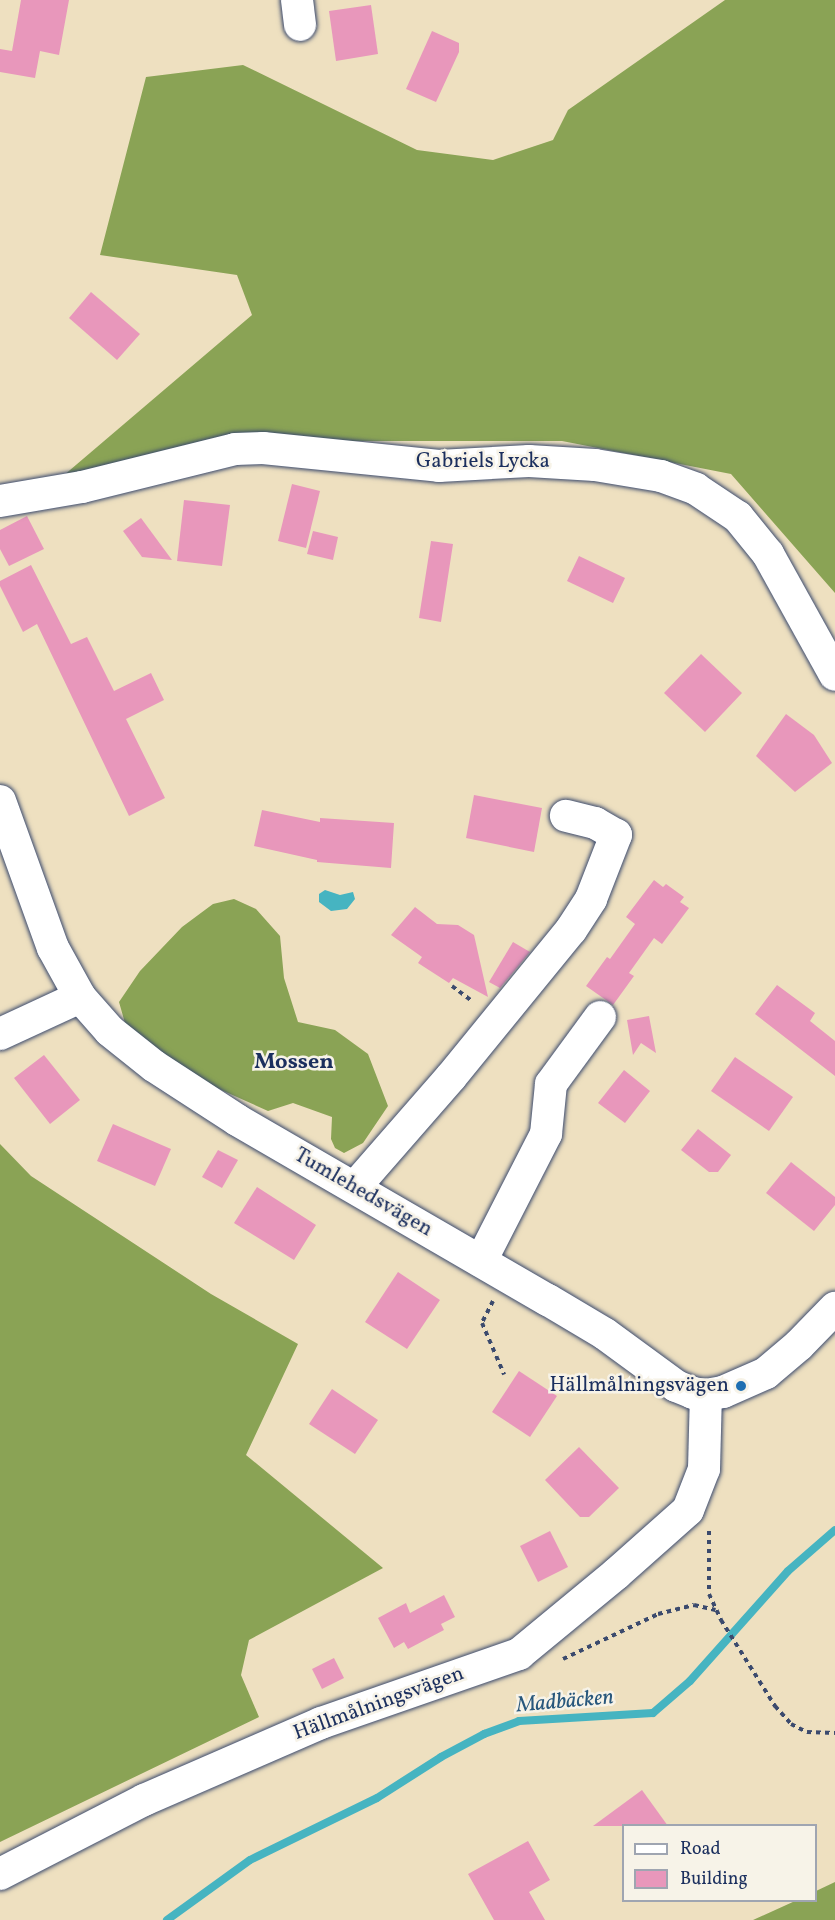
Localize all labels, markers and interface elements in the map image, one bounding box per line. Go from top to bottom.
street label: Gabriels Lycka [416,449,550,475]
district label: Mossen [254,1050,334,1076]
street label: Tumlehedsvägen [289,1143,437,1243]
place label: Hällmålningsvägen [549,1373,729,1399]
marker: Hällmålningsvägen [734,1379,748,1393]
street label: Hällmålningsvägen [290,1661,468,1747]
water label: Madbäcken [515,1685,615,1719]
legend [622,1824,817,1902]
text: Road [680,1837,721,1862]
text: Building [680,1867,748,1892]

